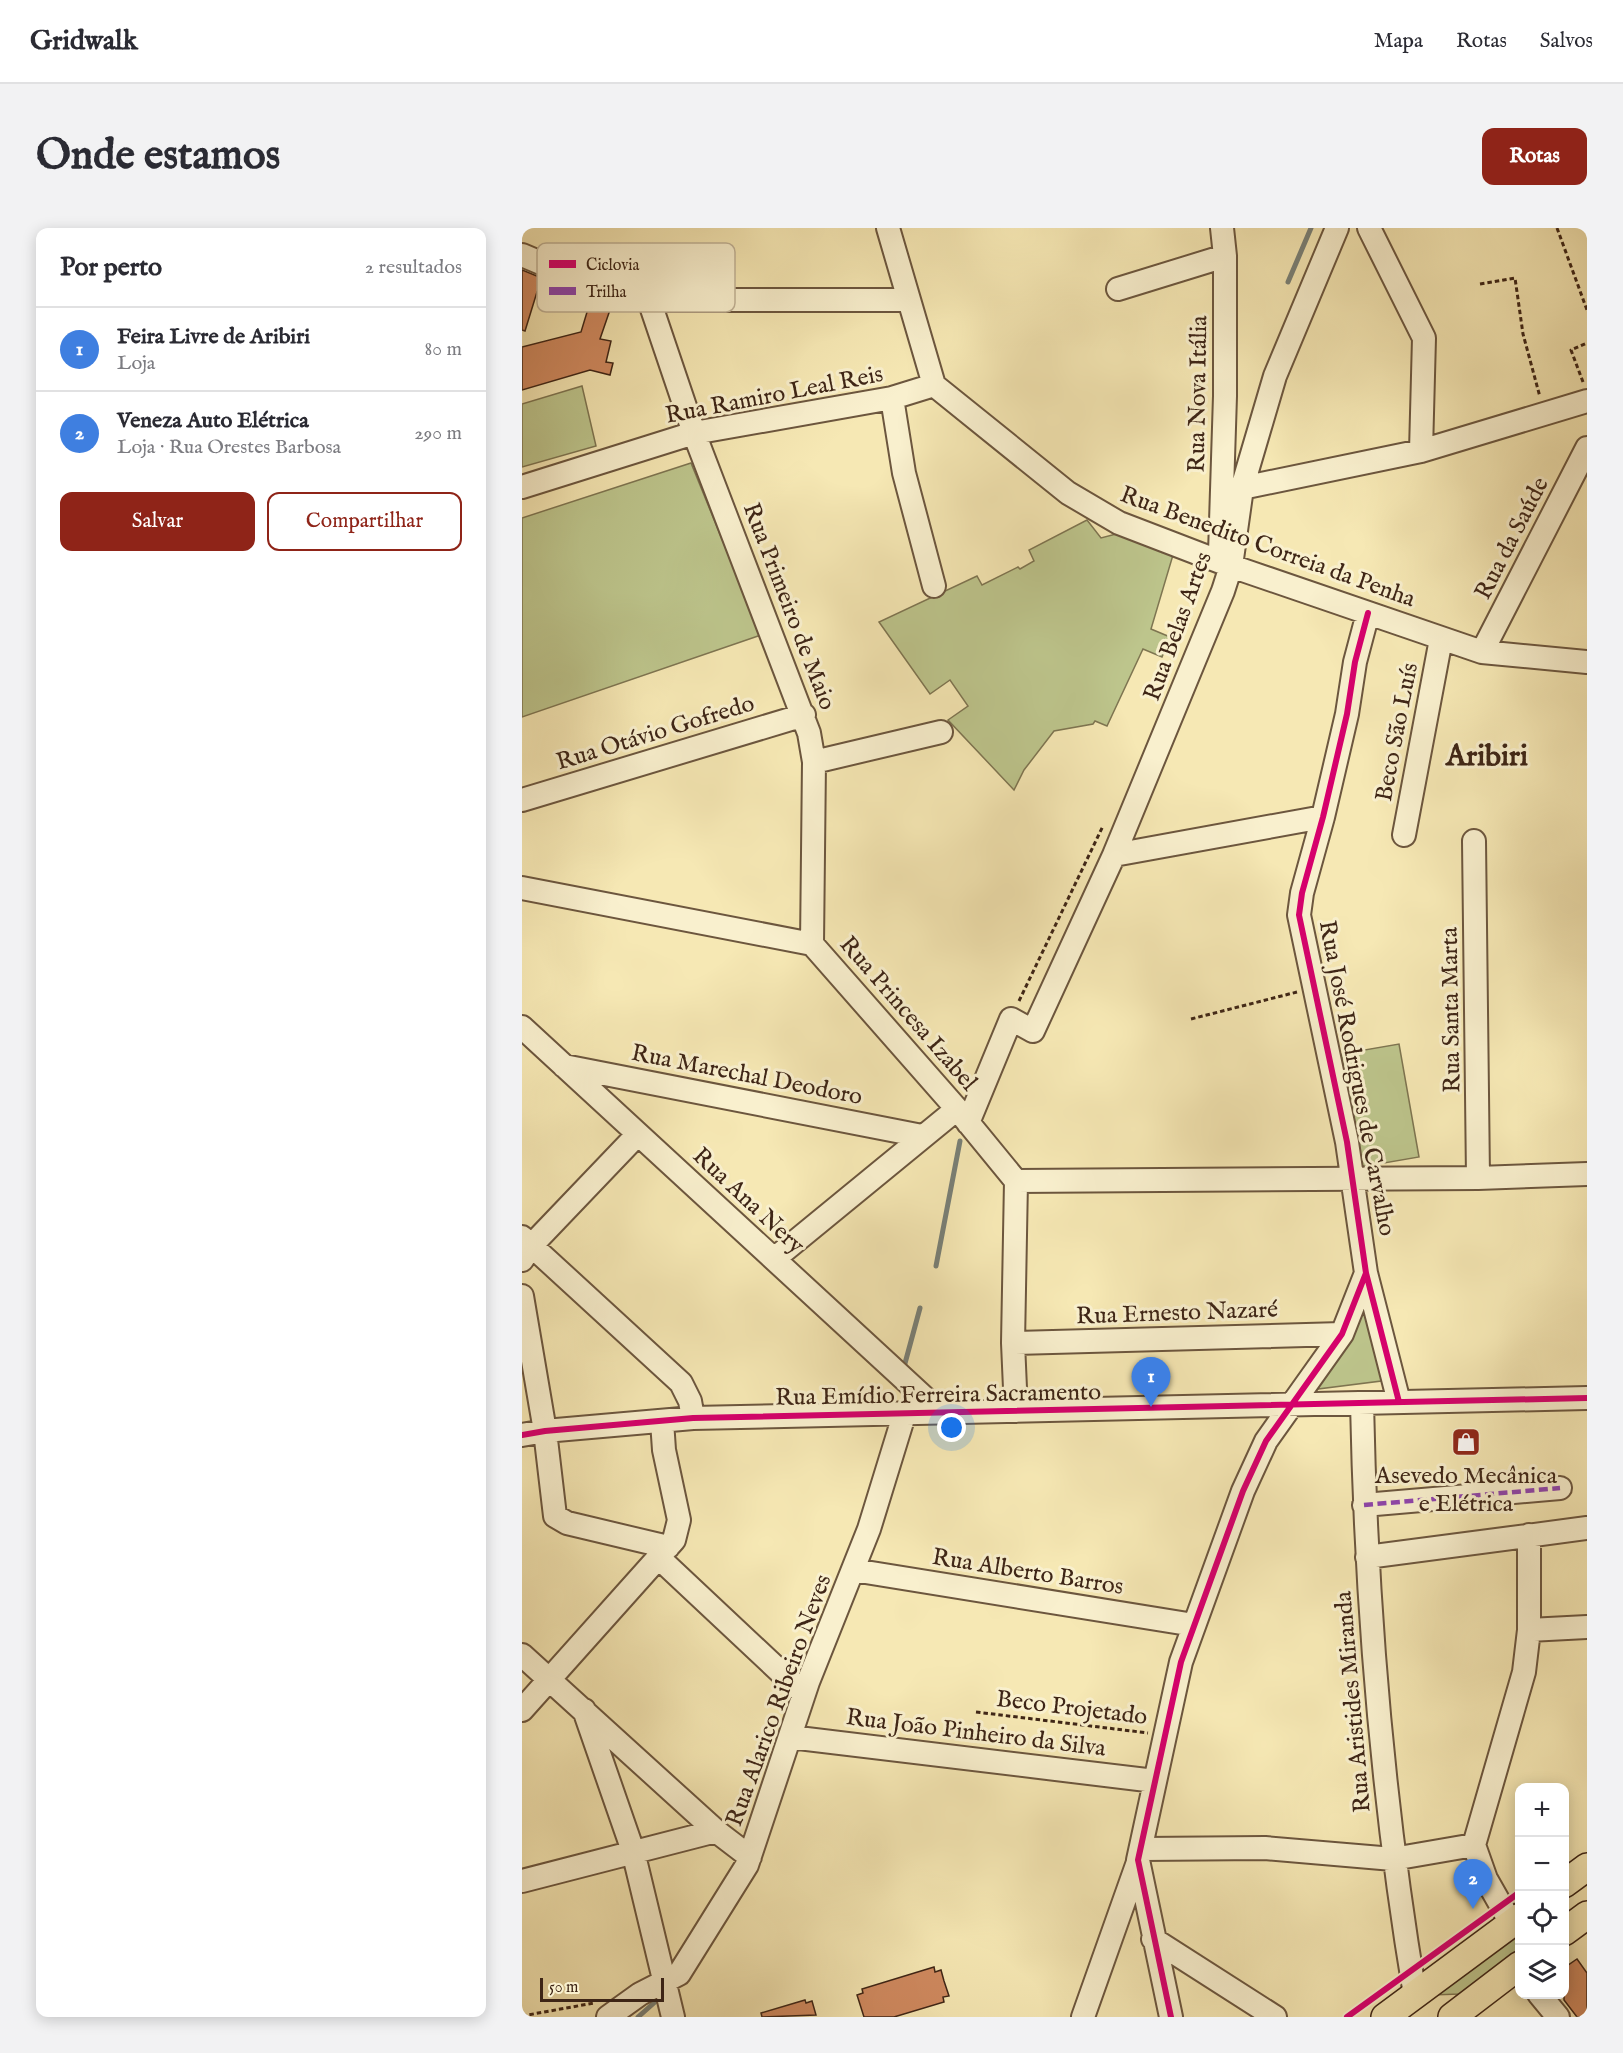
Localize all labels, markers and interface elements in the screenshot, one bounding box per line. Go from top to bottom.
text: Gridwalk [30,24,138,59]
text: Mapa [1374,28,1423,55]
text: Rotas [1456,28,1507,55]
text: Salvos [1540,28,1593,55]
button: Rotas [1482,128,1587,185]
text: Onde estamos [36,130,280,183]
legend [537,243,735,312]
text: Por perto [60,251,162,284]
text: 2 resultados [365,255,462,280]
text: Ciclovia [586,256,640,276]
text: Trilha [586,283,626,303]
street label: Rua Nova Itália [1182,315,1215,473]
text: Feira Livre de Aribiri [117,323,310,351]
text: 1 [76,337,83,362]
text: 80 m [425,337,462,362]
text: Loja [117,351,156,376]
street label: Rua Ramiro Leal Reis [663,359,886,432]
text: Veneza Auto Elétrica [117,407,309,435]
text: 2 [75,421,84,446]
text: 290 m [414,421,462,446]
text: Loja · Rua Orestes Barbosa [117,435,341,460]
street label: Rua da Saúde [1468,472,1556,605]
street label: Rua Benedito Correia da Penha [1116,479,1420,616]
button: Salvar [60,492,255,551]
button: Compartilhar [267,492,462,551]
street label: Rua Primeiro de Maio [735,499,842,715]
street label: Rua Belas Artes [1137,548,1220,705]
street label: Beco São Luís [1369,660,1426,804]
street label: Rua Otávio Gofredo [553,689,758,778]
district label: Aribiri [1445,738,1528,776]
street label: Rua José Rodrigues de Carvalho [1311,918,1402,1239]
street label: Rua Santa Marta [1435,926,1468,1093]
street label: Rua Princesa Izabel [832,930,984,1098]
street label: Rua Marechal Deodoro [628,1038,865,1113]
street label: Rua Ana Nery [685,1141,811,1261]
street label: Rua Ernesto Nazaré [1076,1294,1279,1333]
pin: 1 [1132,1358,1170,1407]
street label: Rua Emídio Ferreira Sacramento [775,1377,1101,1414]
your location [937,1413,966,1442]
shop icon: Asevedo Mecânica e Elétrica [1450,1426,1482,1458]
place label: Asevedo Mecânica e Elétrica [1374,1461,1558,1520]
street label: Rua Alberto Barros [930,1542,1126,1603]
street label: Rua Alarico Ribeiro Neves [719,1570,839,1831]
street label: Rua Aristides Miranda [1328,1589,1379,1814]
street label: Beco Projetado [995,1684,1149,1733]
street label: Rua João Pinheiro da Silva [844,1702,1108,1765]
map controls [1515,1783,1569,1999]
button: + [1515,1783,1569,1837]
button: − [1515,1837,1569,1891]
pin: 2 [1454,1860,1492,1909]
button: locate [1515,1891,1569,1945]
button: layers [1515,1945,1569,1999]
scale bar [540,1975,664,2002]
text: 50 m [549,1978,578,1998]

